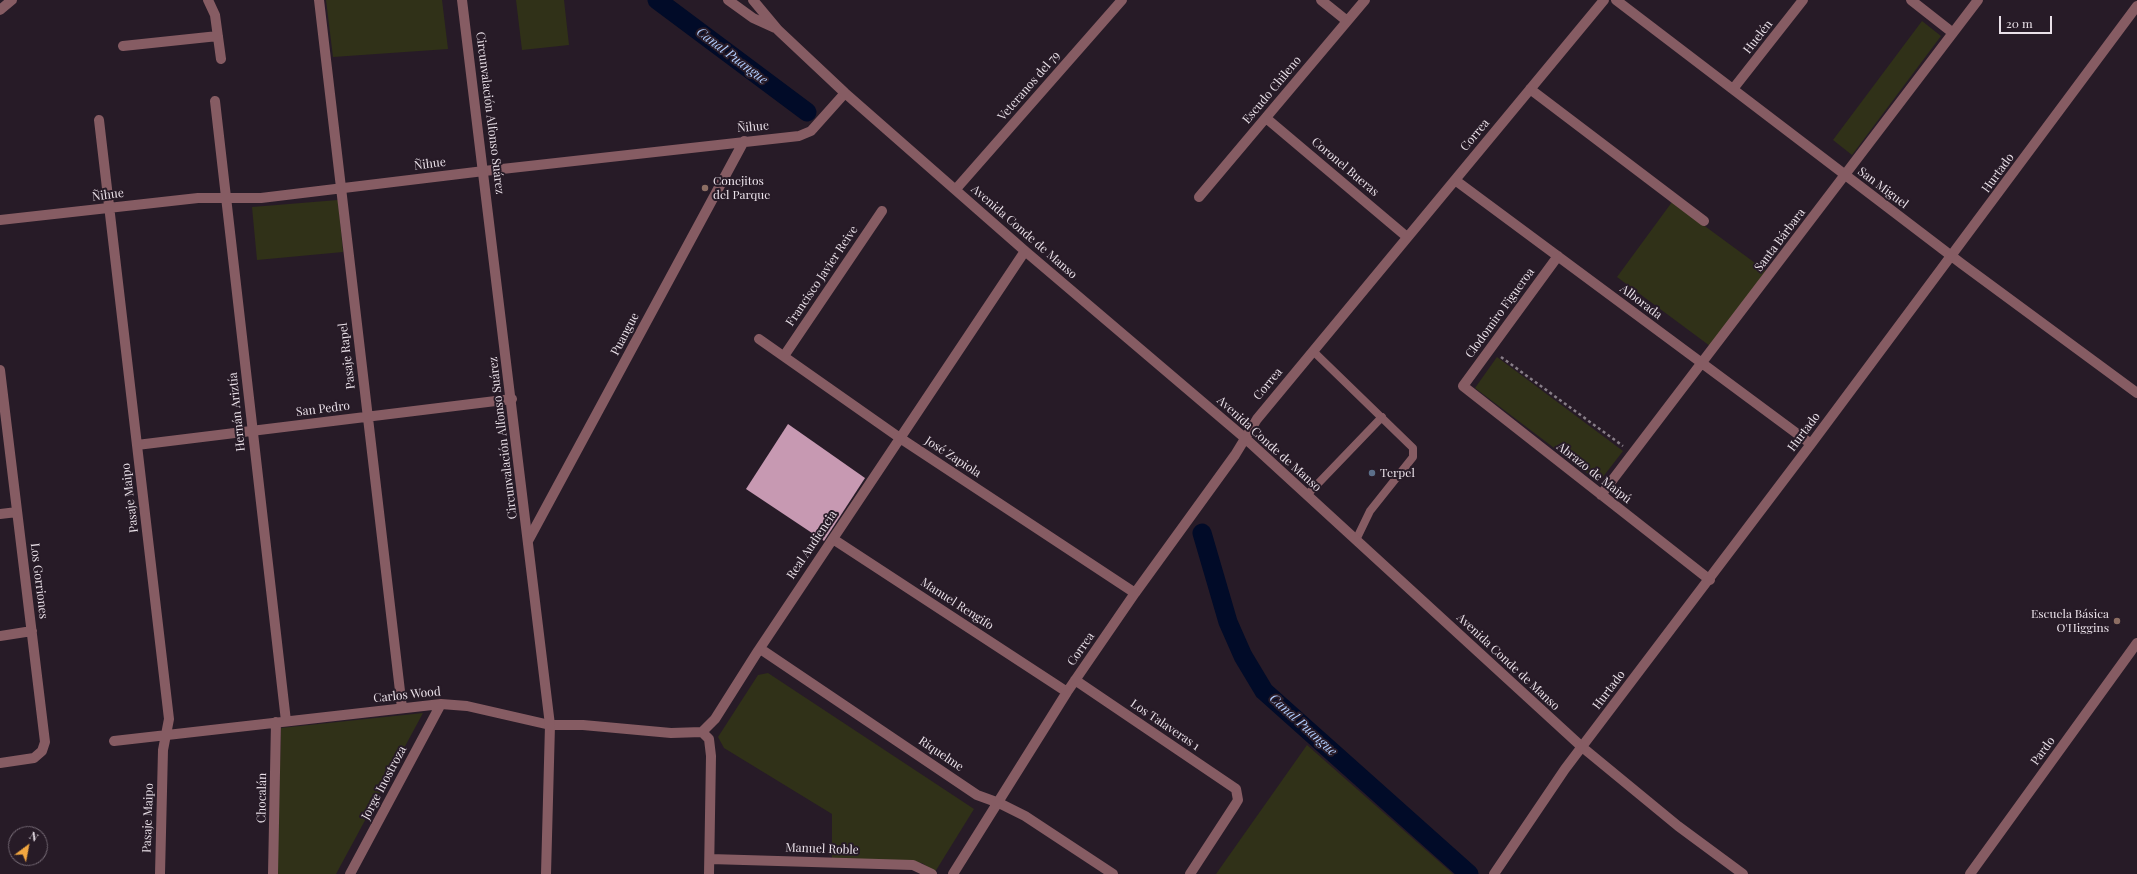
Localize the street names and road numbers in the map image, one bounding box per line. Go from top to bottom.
street label: Huelén [1740,17,1776,57]
street label: Circunvalación Alfonso Suárez [473,31,507,195]
street label: Veteranos del 79 [995,48,1063,124]
street label: Escudo Chileno [1239,53,1305,127]
street label: Correa [1457,116,1493,154]
street label: Ñihue [736,118,770,136]
street label: Coronel Bueras [1308,135,1382,199]
street label: Hurtado [1979,151,2017,195]
street label: Ñihue [413,155,447,173]
street label: San Miguel [1855,164,1911,212]
street label: Avenida Conde de Manso [968,182,1080,282]
street label: Ñihue [91,186,125,204]
street label: Santa Bárbara [1752,206,1808,274]
street label: Francisco Javier Reive [783,223,861,329]
street label: Clodomiro Figueroa [1462,265,1538,361]
street label: Alborada [1617,282,1665,322]
street label: Puangue [608,310,642,358]
street label: Pasaje Rapel [336,322,358,390]
street label: Circunvalación Alfonso Suárez [486,356,520,520]
street label: Correa [1250,365,1286,403]
street label: Hernán Ariztía [226,372,248,452]
street label: Avenida Conde de Manso [1214,393,1324,495]
street label: San Pedro [295,399,351,419]
street label: Hurtado [1785,410,1823,454]
street label: José Zapiola [922,433,984,481]
street label: Abrazo de Maipú [1554,439,1634,507]
street label: Pasaje Maipo [119,462,141,534]
street label: Real Audiencia [784,508,840,582]
street label: Los Gorriones [27,542,51,620]
street label: Manuel Rengifo [918,575,996,633]
street label: Avenida Conde de Manso [1454,611,1562,713]
street label: Correa [1064,630,1098,668]
street label: Hurtado [1590,668,1628,712]
street label: Carlos Wood [373,684,441,706]
street label: Los Talaveras 1 [1128,697,1202,753]
street label: Riquelme [916,734,966,774]
street label: Pardo [2028,734,2058,768]
street label: Jorge Inostroza [358,744,410,822]
street label: Chocalán [254,773,270,823]
street label: Pasaje Maipo [140,783,156,853]
street label: Manuel Roble [785,841,859,857]

